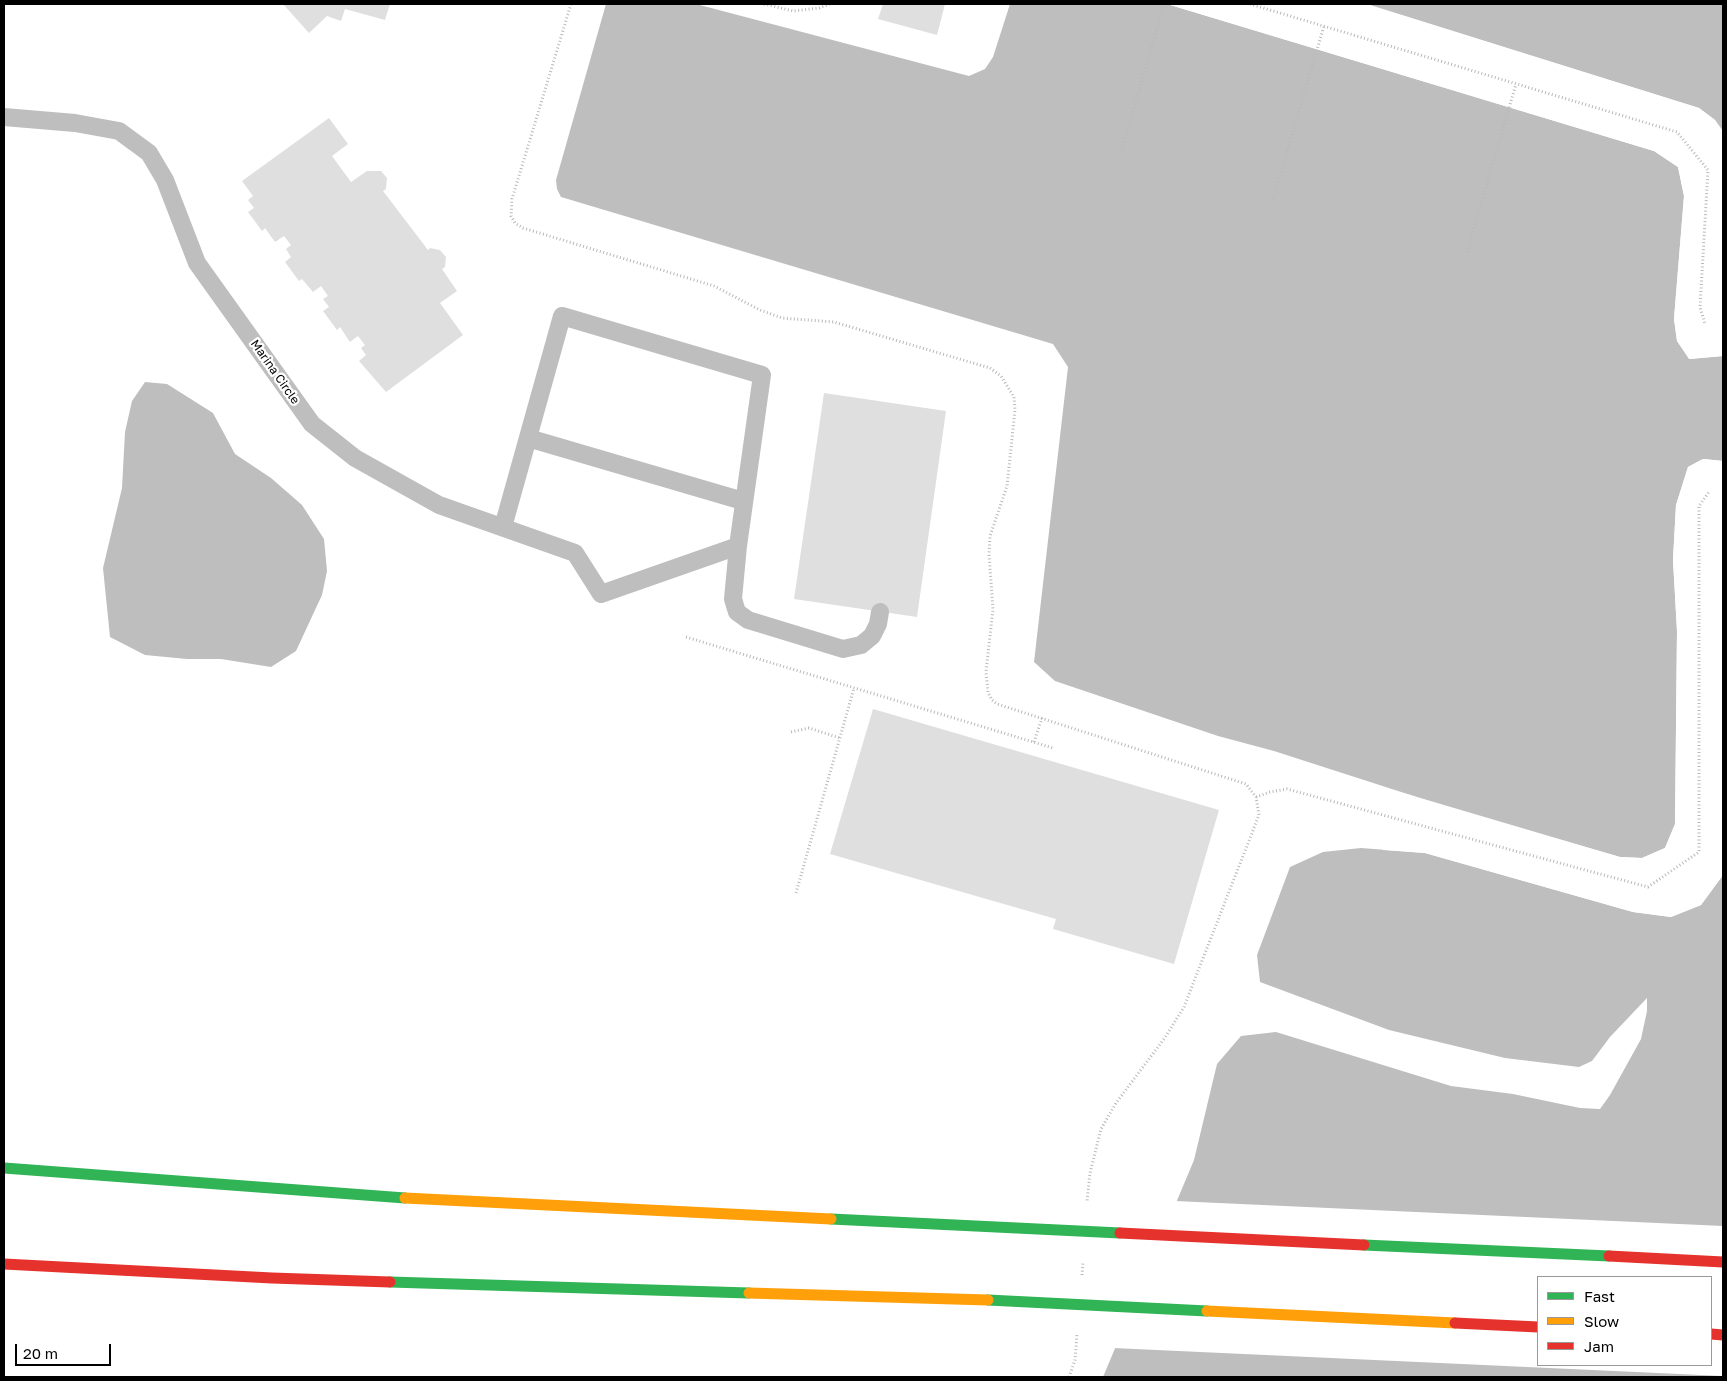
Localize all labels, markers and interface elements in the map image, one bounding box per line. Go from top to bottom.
street label: Marina Circle [248,337,302,407]
legend [1537,1276,1712,1366]
text: Fast [1584,1287,1615,1305]
text: Slow [1584,1312,1619,1330]
scale bar [18,1334,114,1366]
text: Jam [1584,1337,1614,1355]
text: 20 m [23,1344,58,1362]

